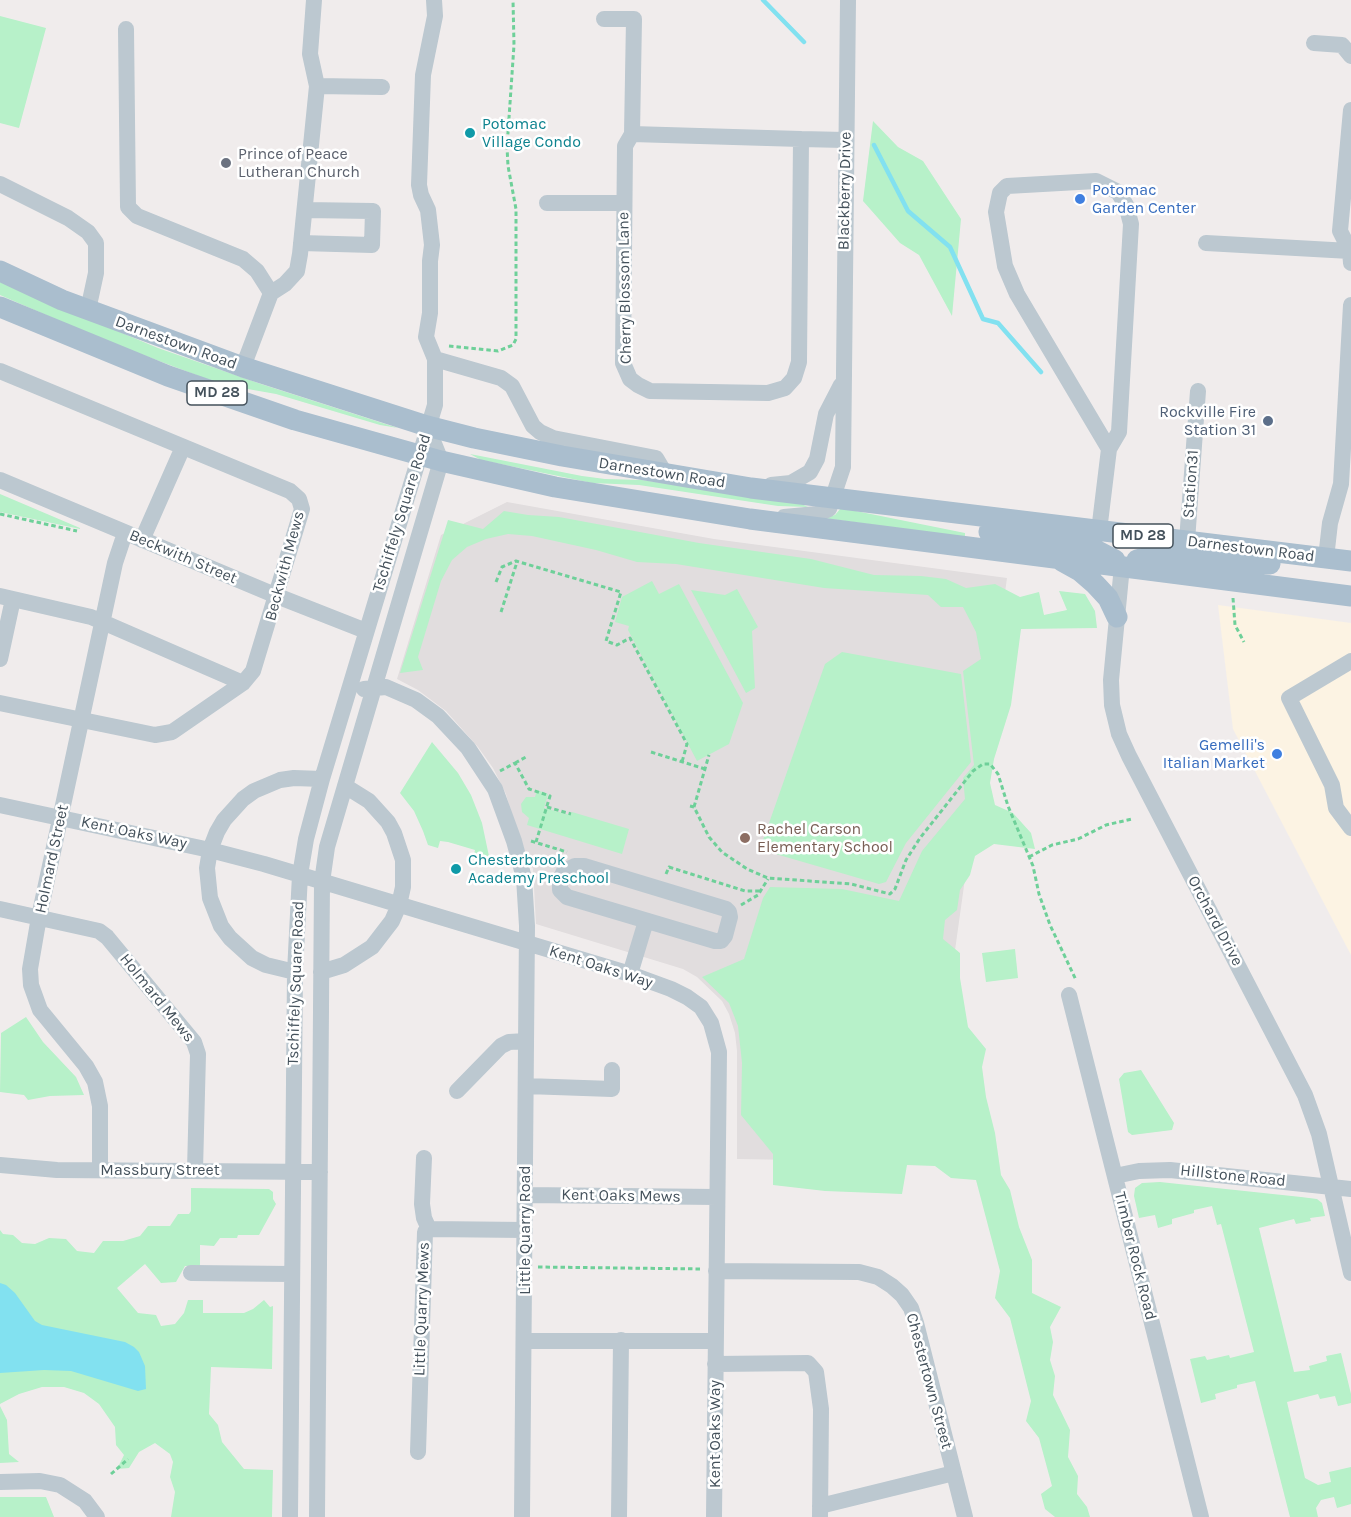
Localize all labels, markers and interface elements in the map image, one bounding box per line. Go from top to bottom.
place label: Potomac Village Condo [482,114,581,152]
marker: Potomac Village Condo [463,126,477,140]
street label: Blackberry Drive [834,132,856,250]
place label: Prince of Peace Lutheran Church [238,144,360,182]
marker: Prince of Peace Lutheran Church [219,156,233,170]
place label: Potomac Garden Center [1092,180,1196,218]
marker: Potomac Garden Center [1073,192,1087,206]
street label: Cherry Blossom Lane [614,212,636,364]
street label: Darnestown Road [113,312,239,374]
road number: MD 28 [187,381,247,405]
place label: Rockville Fire Station 31 [1159,402,1256,440]
marker: Rockville Fire Station 31 [1261,414,1275,428]
street label: Tschiffely Square Road [369,431,435,595]
street label: Station31 [1179,449,1203,519]
street label: Darnestown Road [597,454,727,492]
street label: Beckwith Mews [261,509,309,623]
road number: MD 28 [1113,524,1173,548]
street label: Beckwith Street [126,526,240,588]
street label: Darnestown Road [1186,532,1316,566]
place label: Gemelli's Italian Market [1163,735,1265,773]
marker: Gemelli's Italian Market [1270,747,1284,761]
street label: Holmard Street [31,803,73,915]
street label: Kent Oaks Way [79,812,189,854]
place label: Rachel Carson Elementary School [757,819,893,857]
marker: Rachel Carson Elementary School [738,831,752,845]
place label: Chesterbrook Academy Preschool [468,850,609,888]
marker: Chesterbrook Academy Preschool [449,862,463,876]
street label: Orchard Drive [1183,873,1247,969]
street label: Tschiffely Square Road [284,900,308,1066]
street label: Kent Oaks Way [547,941,655,993]
street label: Holmard Mews [115,950,199,1046]
street label: Massbury Street [100,1160,220,1180]
street label: Hillstone Road [1179,1161,1287,1191]
street label: Little Quarry Road [515,1165,535,1295]
street label: Kent Oaks Mews [561,1185,681,1207]
street label: Timber Rock Road [1110,1190,1160,1322]
street label: Little Quarry Mews [410,1242,434,1376]
street label: Chestertown Street [902,1311,956,1451]
street label: Kent Oaks Way [705,1380,725,1488]

